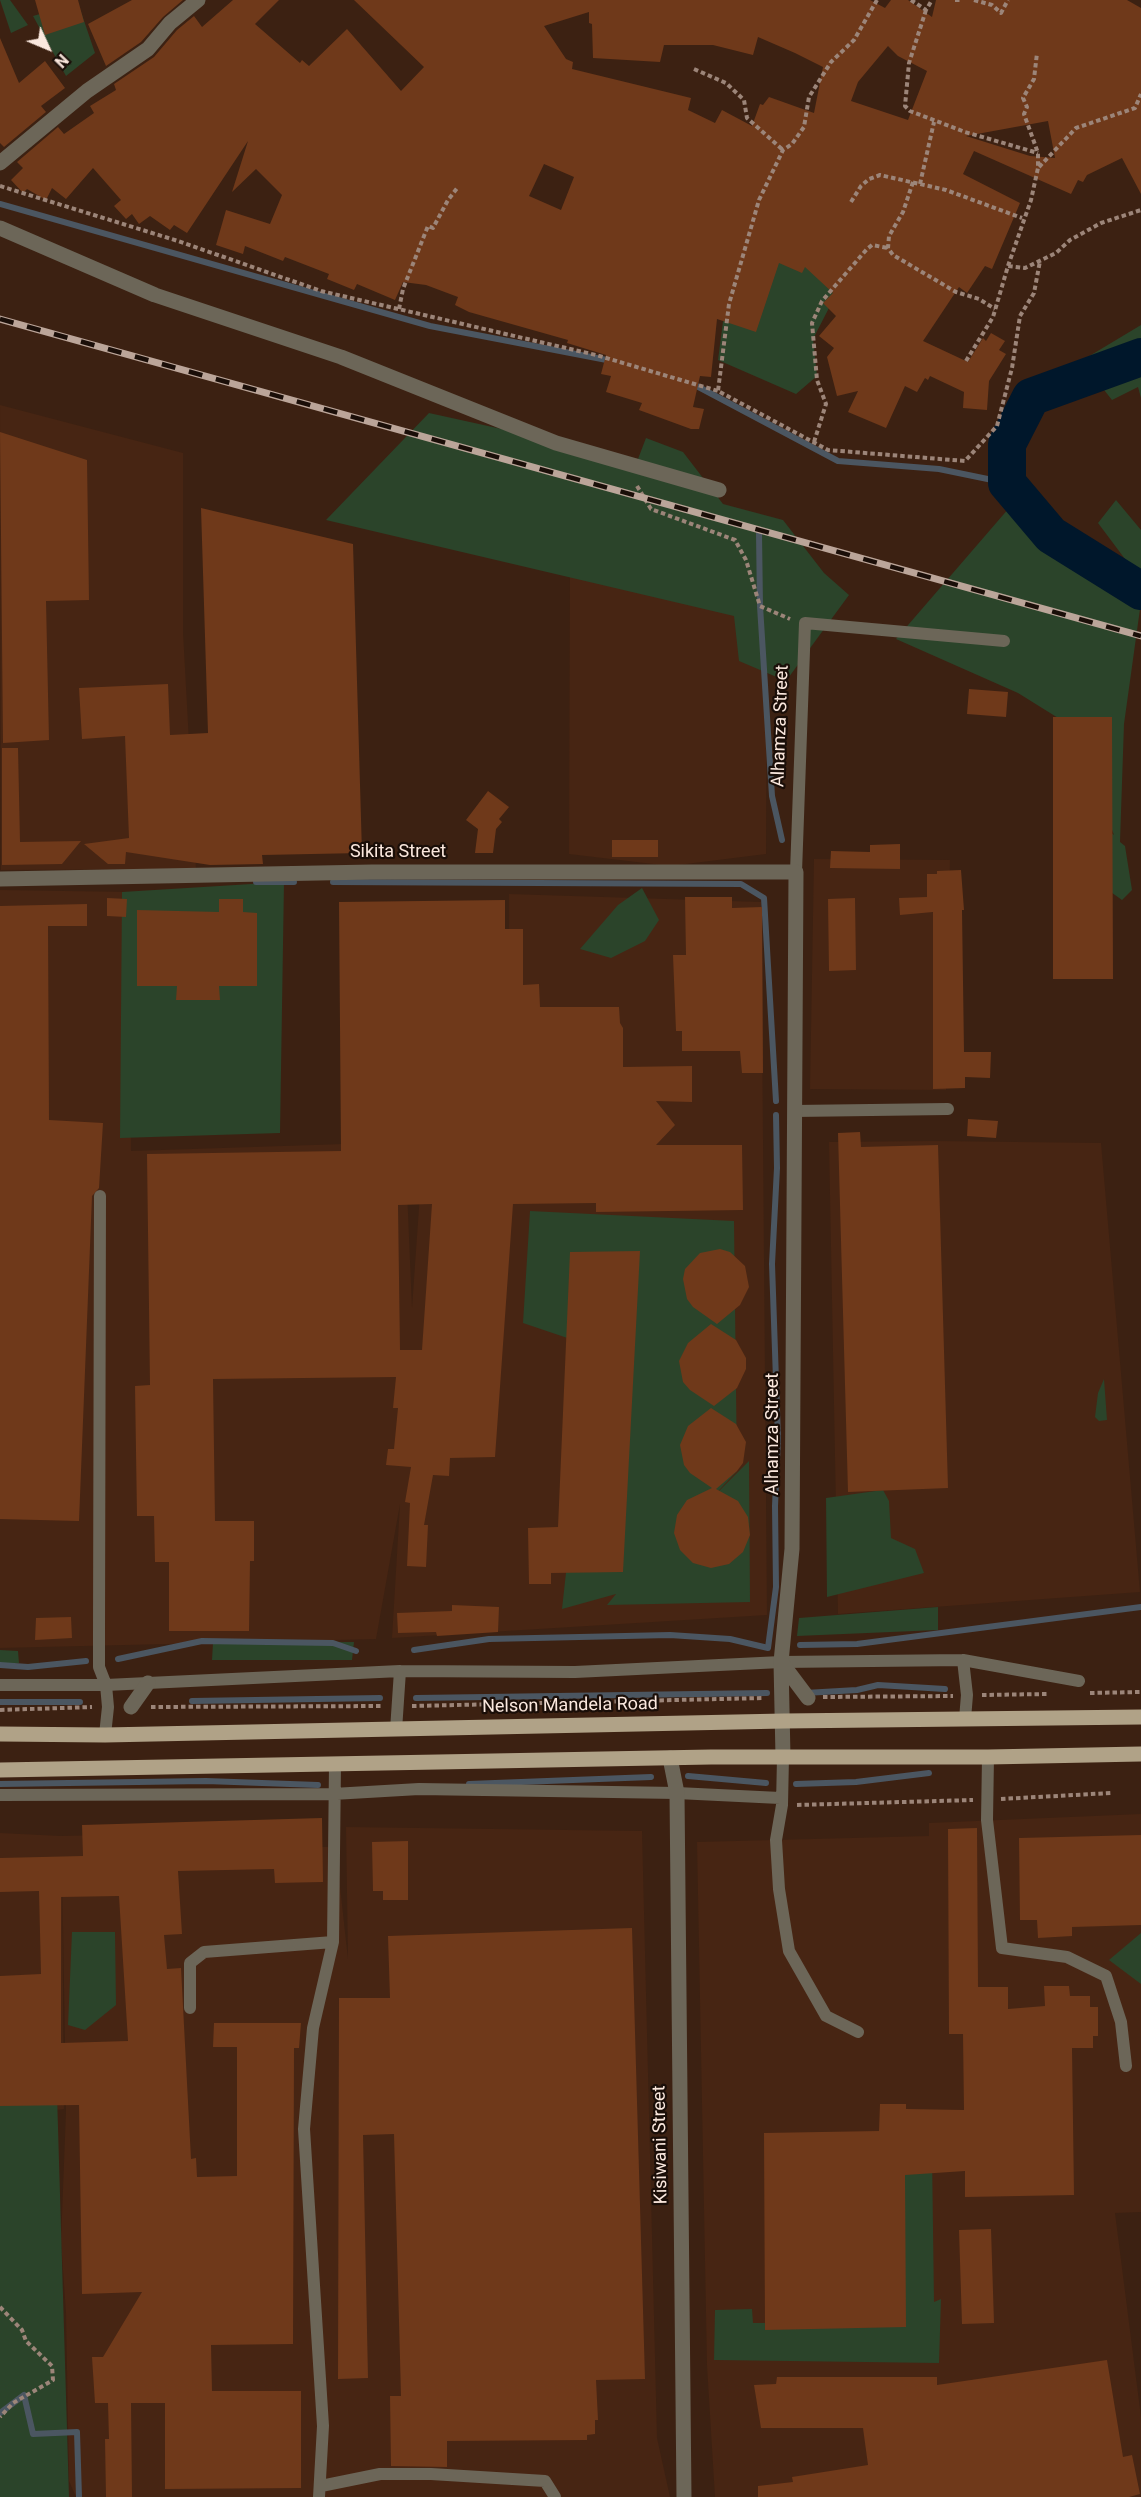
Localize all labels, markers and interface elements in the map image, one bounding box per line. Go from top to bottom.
north arrow [18,18,78,78]
text: N [51,50,72,72]
street label: Alhamza Street [768,665,794,787]
street label: Sikita Street [350,841,446,863]
street label: Alhamza Street [762,1373,784,1495]
street label: Nelson Mandela Road [482,1694,658,1718]
street label: Kisiwani Street [649,2085,673,2205]

